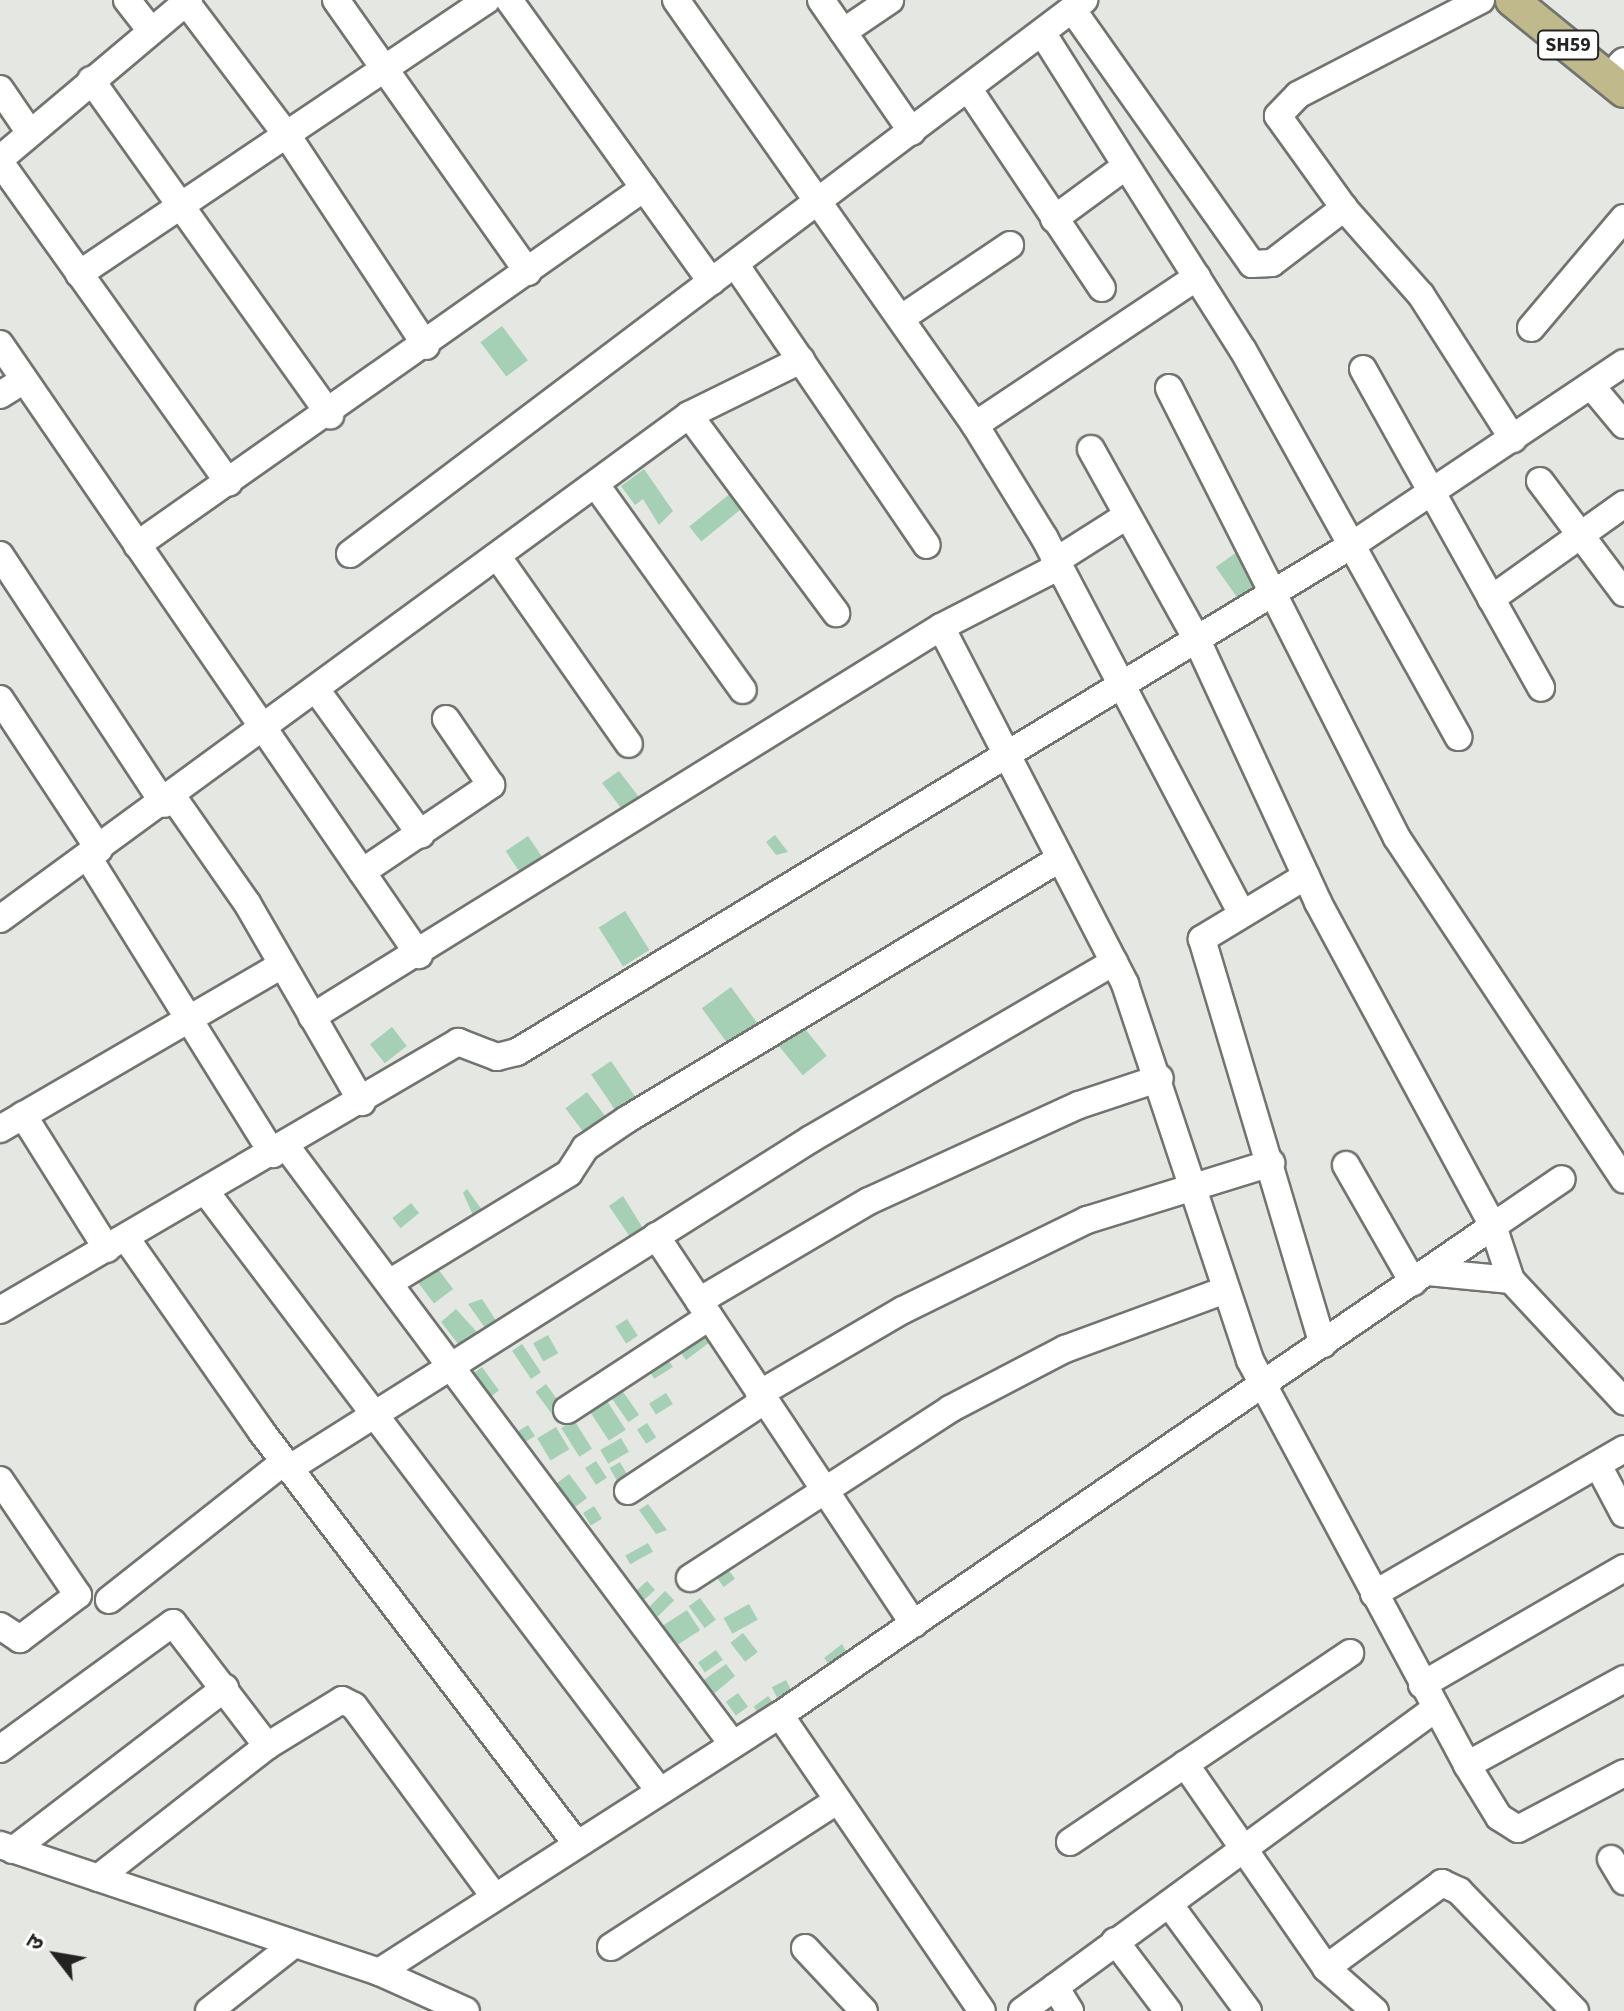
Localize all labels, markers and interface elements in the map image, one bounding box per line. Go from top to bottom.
road number: SH59 [1536,29,1600,61]
north arrow [16,1915,96,1995]
text: उ [18,1929,52,1956]

